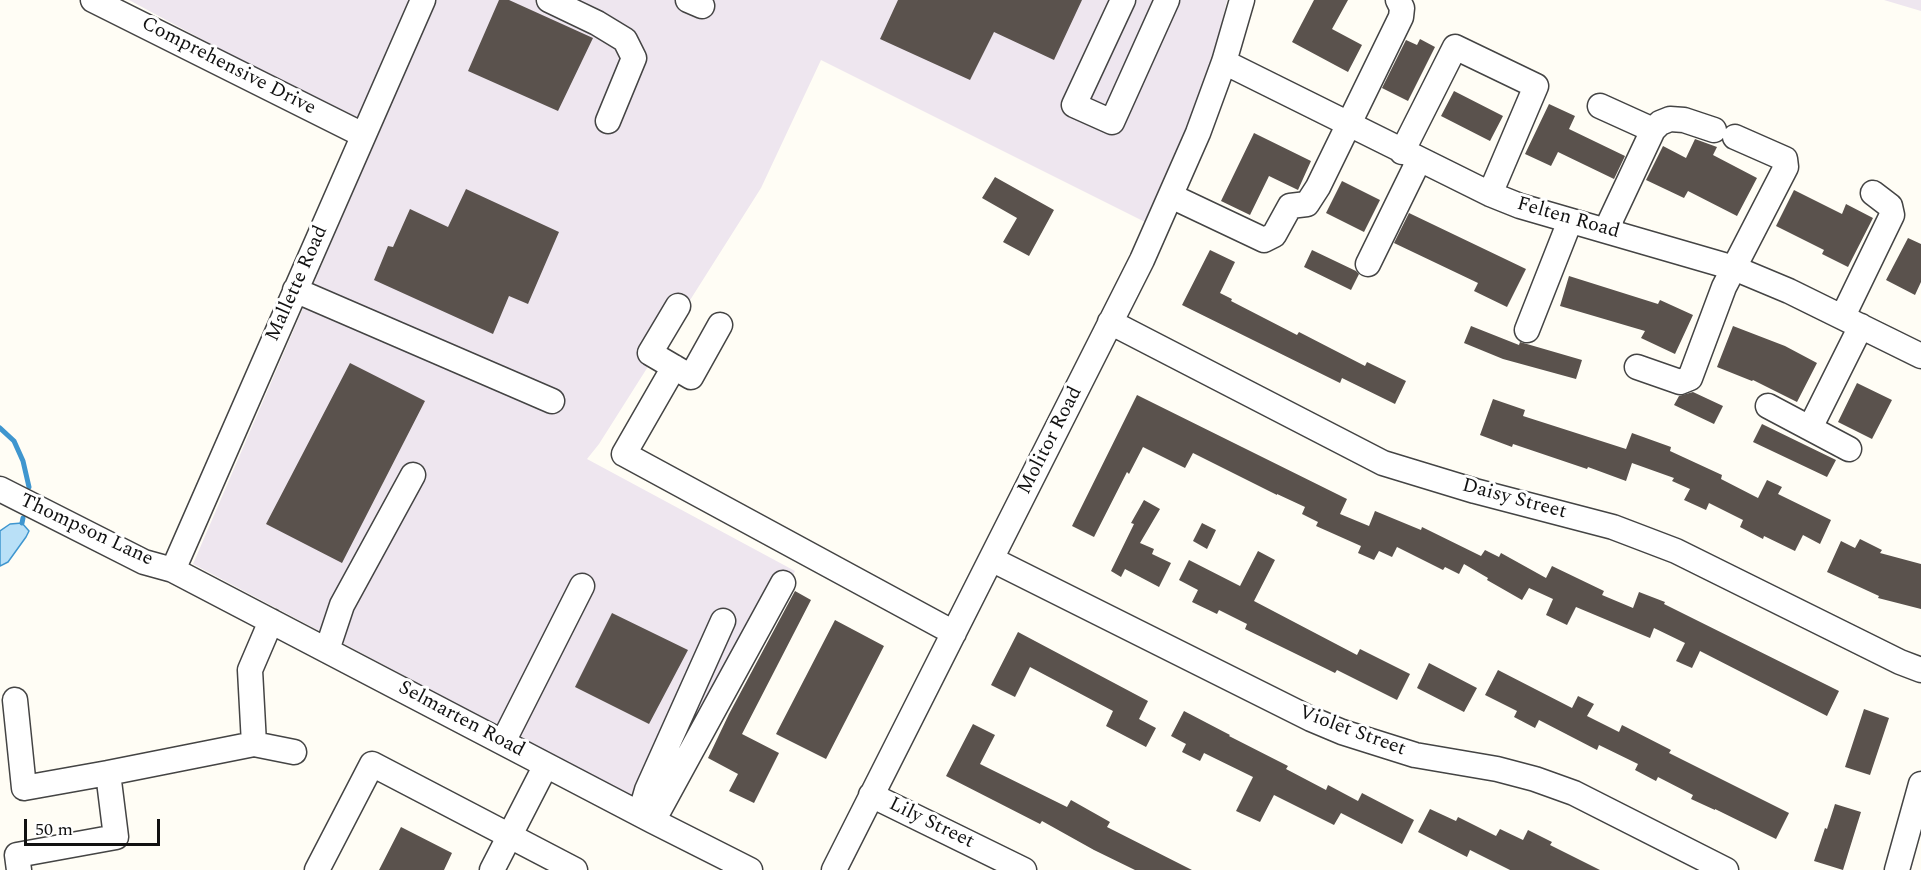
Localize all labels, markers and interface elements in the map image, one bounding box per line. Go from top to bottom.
street label: Comprehensive Drive [137,13,319,121]
street label: Felten Road [1514,193,1622,245]
street label: Mallette Road [262,222,334,346]
street label: Molitor Road [1014,383,1088,499]
street label: Daisy Street [1459,475,1569,525]
street label: Thompson Lane [16,490,156,572]
street label: Selmarten Road [394,677,528,763]
street label: Violet Street [1295,702,1409,762]
street label: Lily Street [884,793,978,855]
scale bar [27,807,164,845]
text: 50 m [35,816,73,843]

